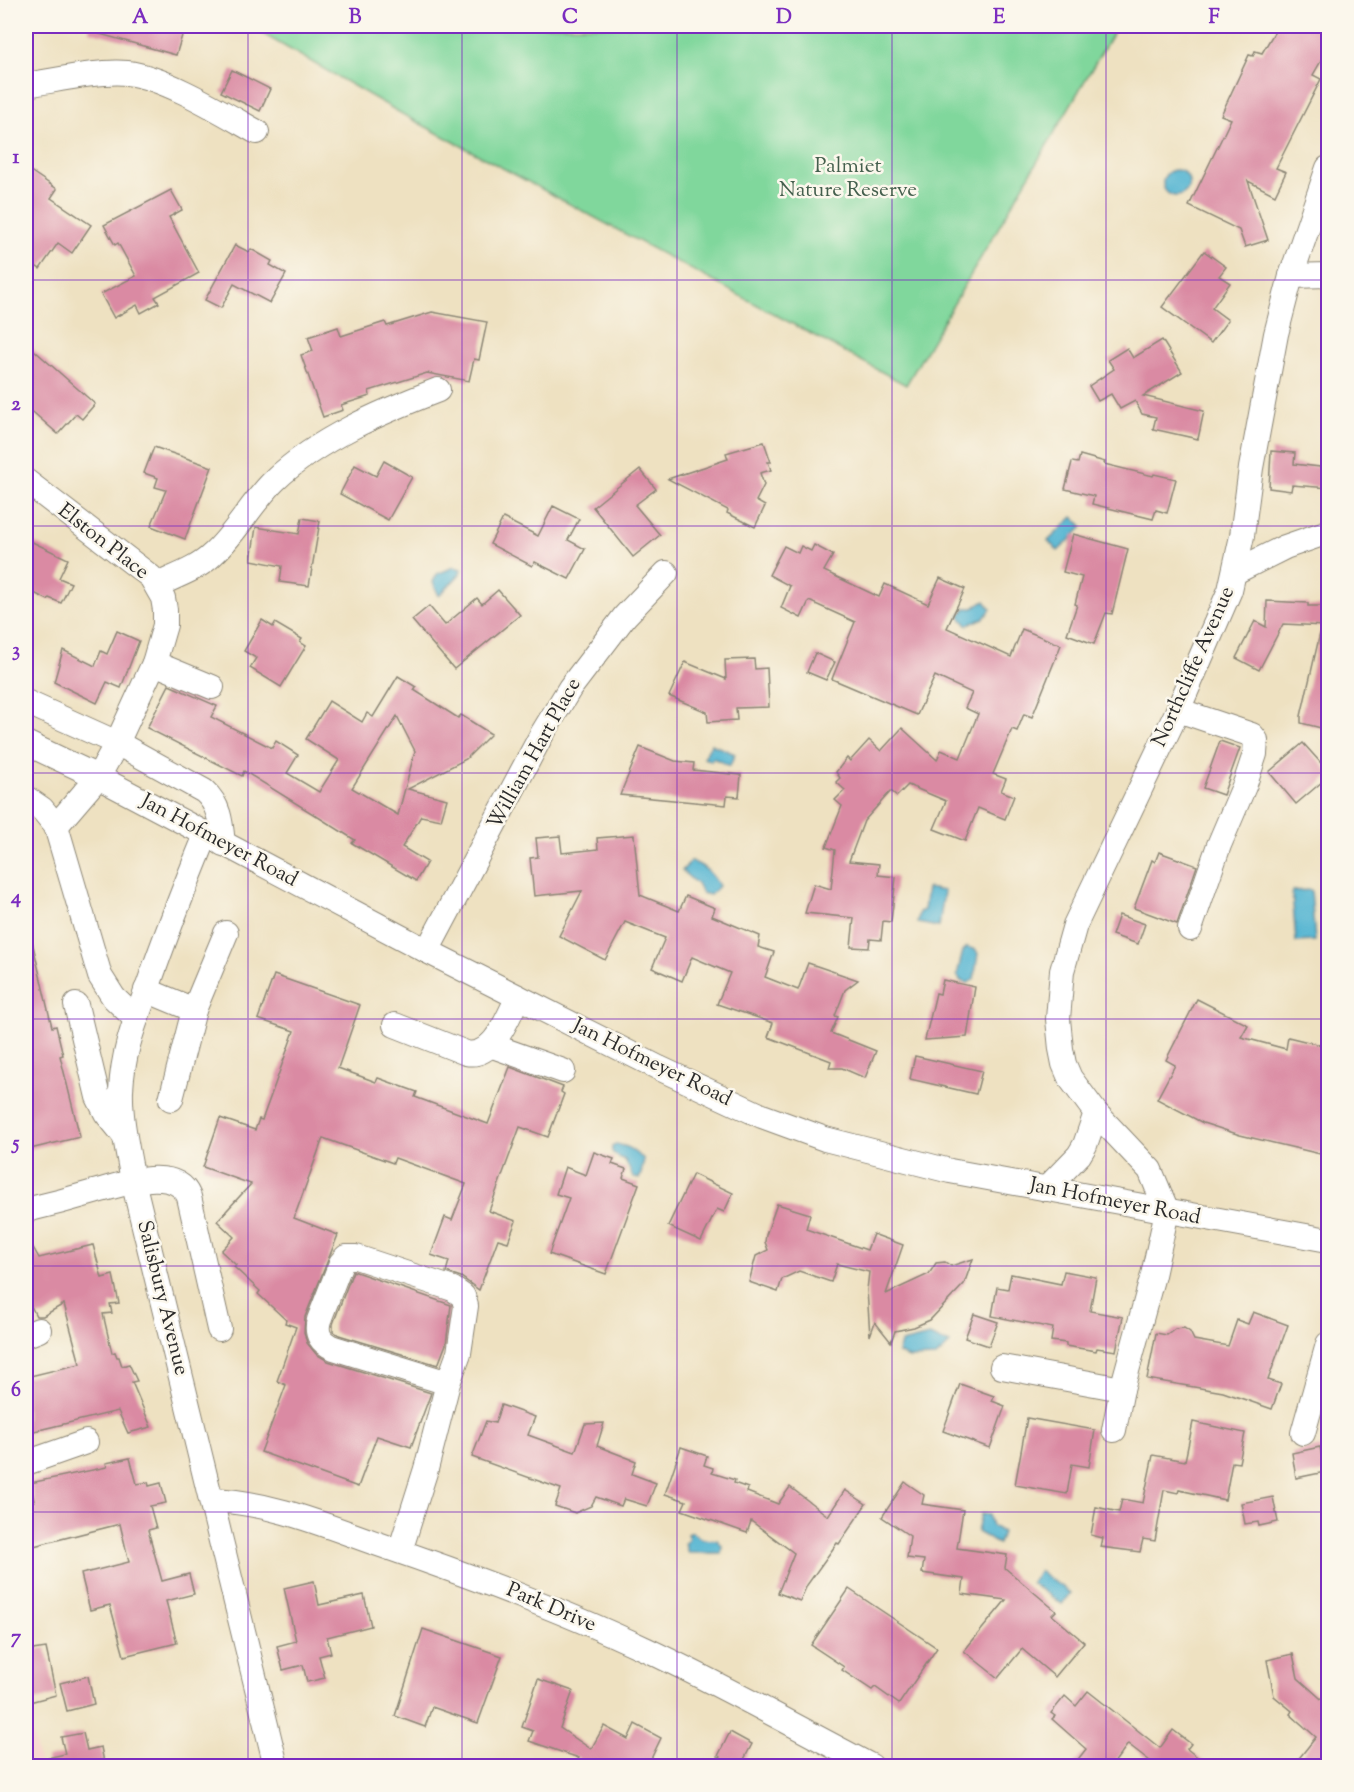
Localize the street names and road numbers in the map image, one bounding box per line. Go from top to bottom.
street label: Elston Place [51,497,155,587]
street label: Northcliffe Avenue [1145,582,1243,752]
street label: William Hart Place [481,673,589,835]
street label: Jan Hofmeyer Road [134,786,303,895]
street label: Jan Hofmeyer Road [566,1011,737,1115]
street label: Jan Hofmeyer Road [1026,1170,1203,1233]
street label: Salisbury Avenue [128,1217,196,1379]
street label: Park Drive [501,1576,601,1640]

